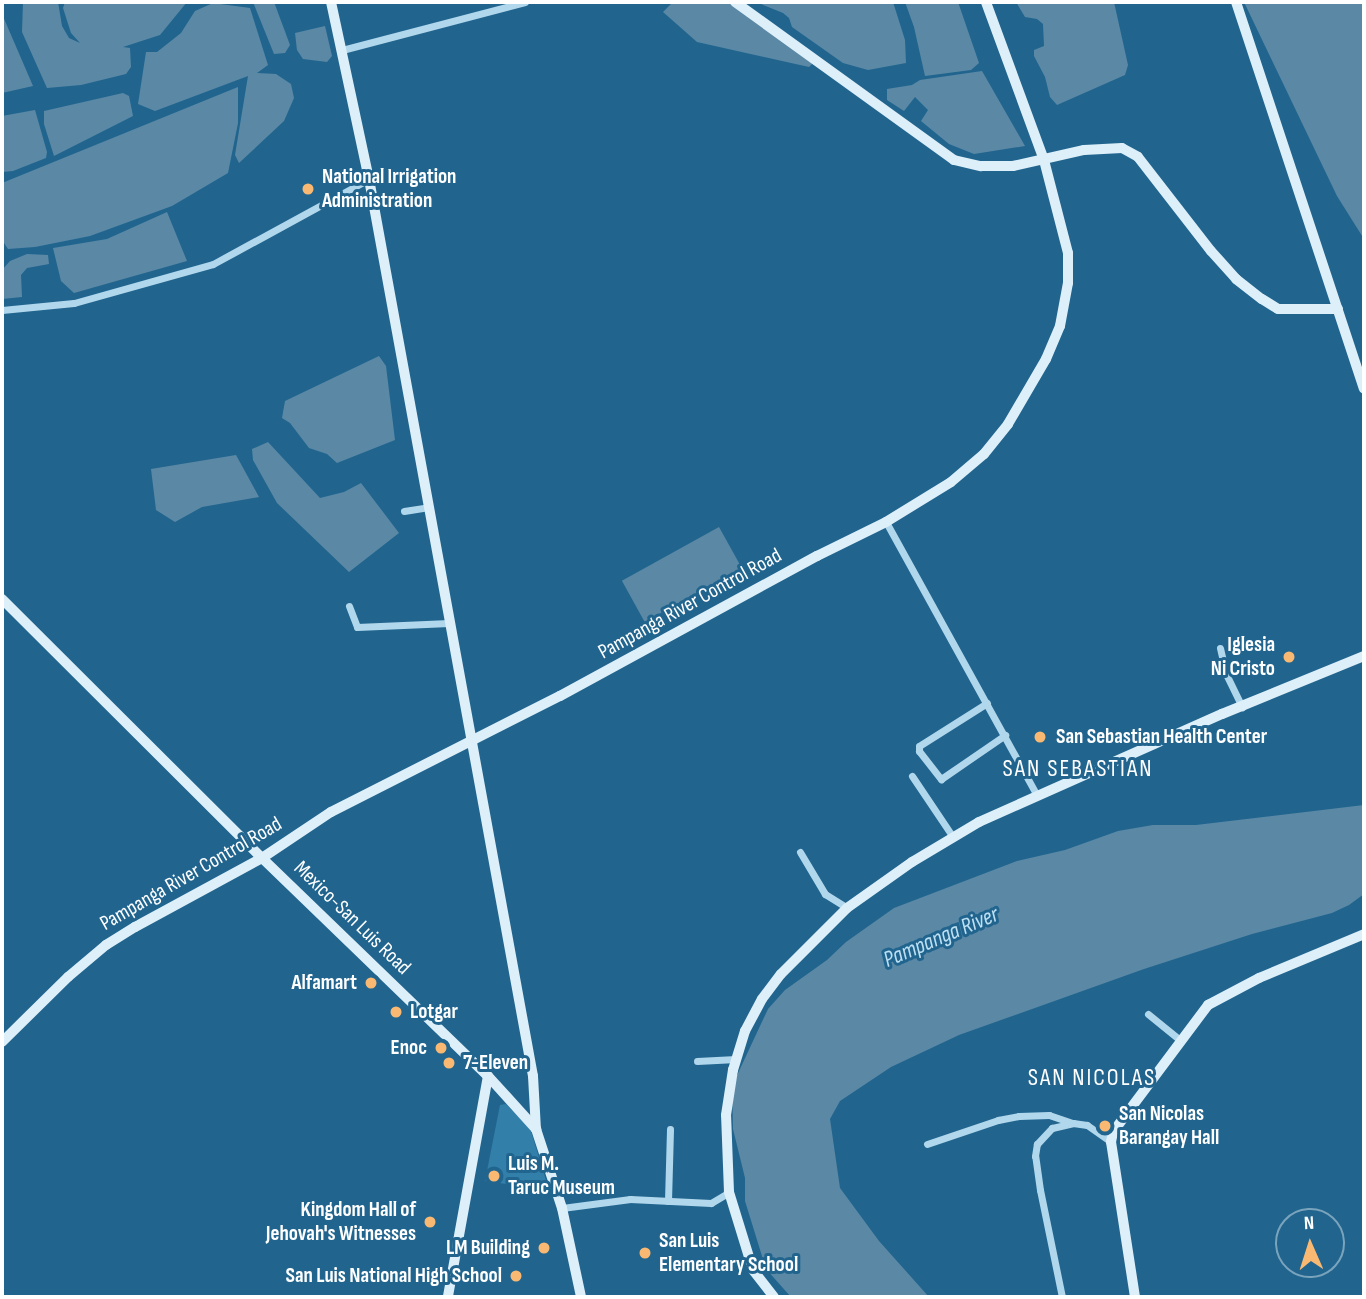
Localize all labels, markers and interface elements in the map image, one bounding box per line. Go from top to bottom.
place label: National Irrigation Administration [322,164,456,214]
marker: National Irrigation Administration [300,181,316,197]
street label: Pampanga River Control Road [594,543,786,665]
place label: Iglesia Ni Cristo [1211,632,1275,682]
marker: Iglesia Ni Cristo [1281,649,1297,665]
place label: San Sebastian Health Center [1056,724,1267,750]
marker: San Sebastian Health Center [1030,727,1050,747]
district label: SAN SEBASTIAN [1004,755,1152,783]
street label: Pampanga River Control Road [96,812,286,936]
street label: Mexico-San Luis Road [288,856,416,980]
water label: Pampanga River [879,900,1003,974]
place label: Alfamart [291,970,357,996]
marker: Alfamart [363,975,379,991]
place label: Lotgar [410,999,458,1025]
marker: Lotgar [388,1004,404,1020]
place label: Enoc [391,1035,427,1061]
marker: Enoc [433,1040,449,1056]
place label: 7-Eleven [463,1050,528,1076]
marker: 7-Eleven [441,1055,457,1071]
district label: SAN NICOLAS [1029,1064,1155,1092]
place label: San Nicolas Barangay Hall [1119,1101,1219,1151]
marker: San Nicolas Barangay Hall [1097,1118,1113,1134]
place label: Luis M. Taruc Museum [508,1151,615,1201]
marker: Luis M. Taruc Museum [486,1168,502,1184]
place label: Kingdom Hall of Jehovah's Witnesses [266,1197,416,1247]
north arrow [1275,1208,1345,1278]
text: N [1303,1212,1315,1235]
marker: Kingdom Hall of Jehovah's Witnesses [422,1214,438,1230]
place label: San Luis Elementary School [659,1228,798,1278]
place label: LM Building [446,1235,530,1261]
marker: LM Building [536,1240,552,1256]
marker: San Luis Elementary School [637,1245,653,1261]
place label: San Luis National High School [285,1263,502,1289]
marker: San Luis National High School [508,1268,524,1284]

